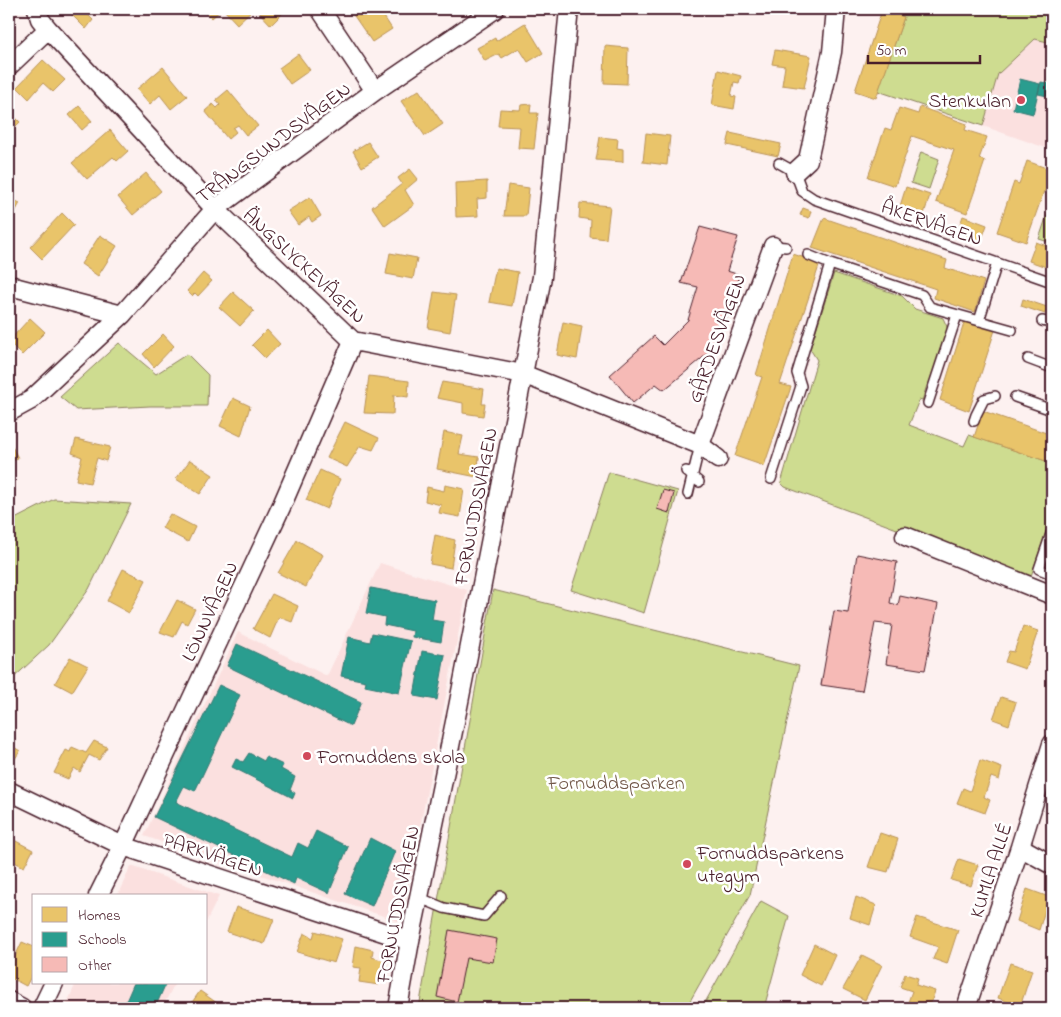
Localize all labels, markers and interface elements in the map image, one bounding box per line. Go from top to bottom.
scale bar [868,32,981,64]
text: 50 m [876,40,907,62]
street label: TRÅNGSUNDSVÄGEN [191,76,358,212]
place label: Stenkulan [928,88,1011,117]
marker: Stenkulan [1015,94,1027,106]
street label: ÅKERVÄGEN [877,194,986,255]
street label: ÄNGSLYCKEVÄGEN [235,202,371,332]
street label: GÄRDESVÄGEN [682,270,755,407]
street label: FORNUDDSVÄGEN [448,425,507,589]
street label: LÖNNVÄGEN [175,557,247,667]
place label: Fornuddens skola [316,744,465,773]
marker: Fornuddens skola [301,750,313,762]
park label: Fornuddsparken [546,770,685,799]
street label: KUMLA ALLÉ [963,819,1021,922]
street label: FORNUDDSVÄGEN [370,823,429,987]
street label: PARKVÄGEN [159,827,266,886]
place label: Fornuddsparkens utegym [696,840,844,893]
marker: Fornuddsparkens utegym [681,858,693,870]
legend [32,894,208,984]
text: Homes [78,905,121,927]
text: Schools [78,929,127,951]
text: Other [78,955,112,977]

